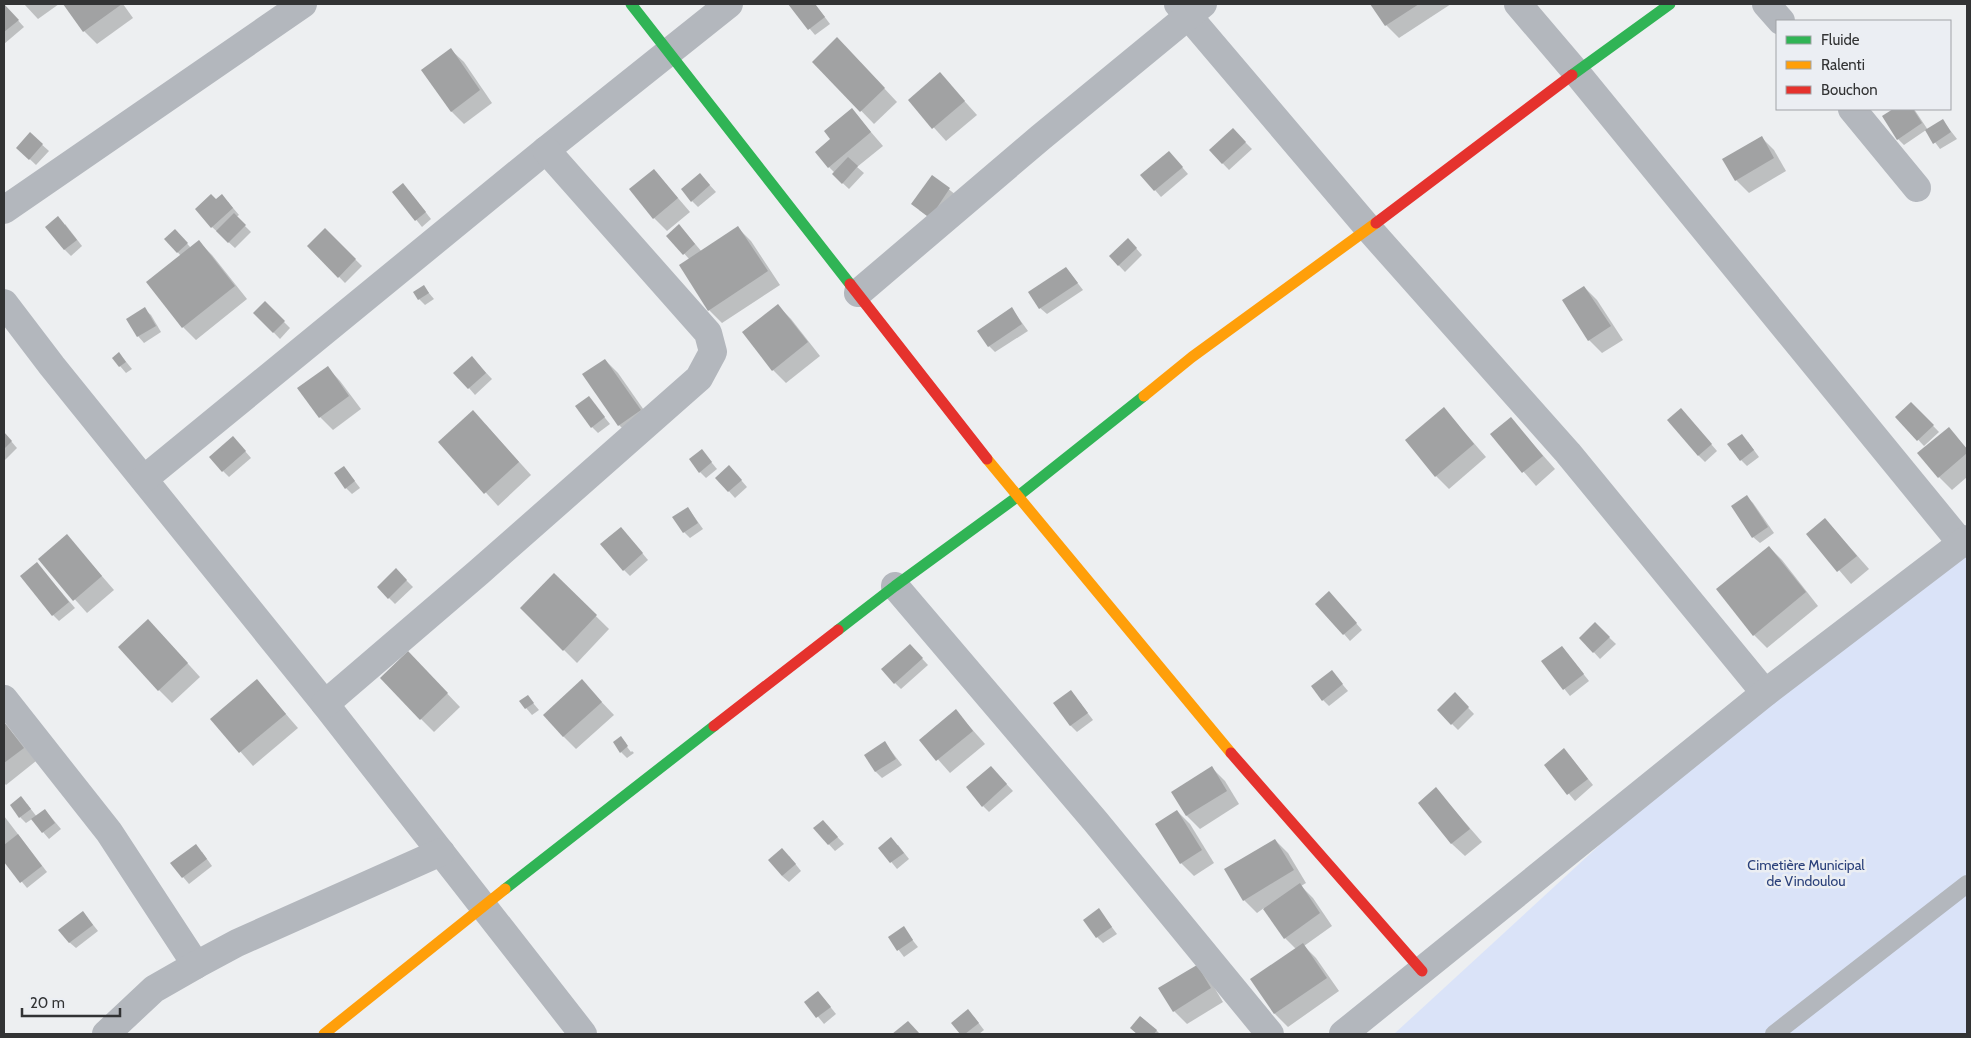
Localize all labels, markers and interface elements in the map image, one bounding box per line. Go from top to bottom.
legend [1776,20,1951,110]
text: Fluide [1821,31,1860,49]
text: Ralenti [1821,56,1865,74]
text: Bouchon [1821,81,1878,99]
park label: Cimetière Municipal de Vindoulou [1747,856,1865,890]
scale bar [22,986,120,1018]
text: 20 m [30,994,65,1012]

